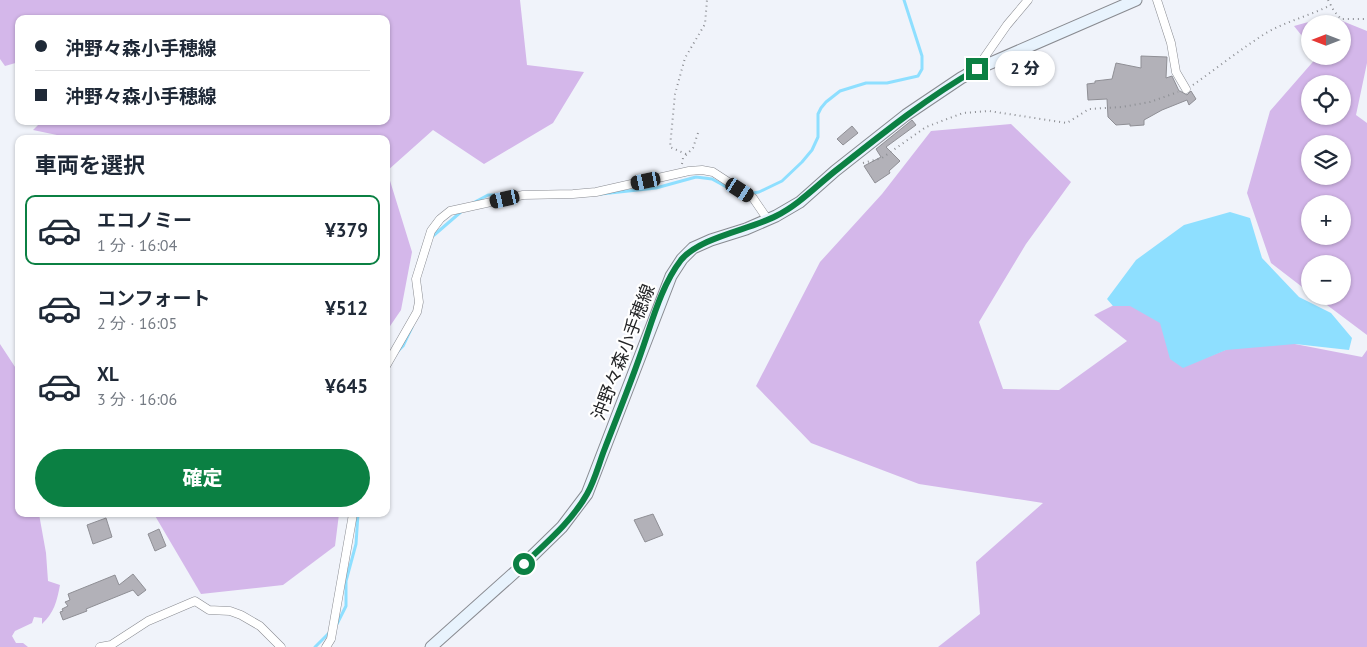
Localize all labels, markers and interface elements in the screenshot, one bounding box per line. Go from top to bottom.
north arrow [1301,15,1351,65]
map controls [1301,15,1351,305]
text: 沖野々森小手穂線 [65,36,217,60]
callout: 2 分 [994,52,1054,86]
route end [966,58,988,80]
text: 2 分 [1010,58,1040,78]
button: locate [1301,75,1351,125]
text: 沖野々森小手穂線 [65,84,217,108]
button: layers [1301,135,1351,185]
text: 車両を選択 [35,151,145,179]
car [629,171,662,191]
car [723,176,756,204]
car [488,188,521,210]
button: + [1301,195,1351,245]
icon: car [37,208,82,253]
text: エコノミー [97,208,192,232]
text: ¥379 [325,218,368,242]
text: 1 分 · 16:04 [97,235,177,255]
button: − [1301,255,1351,305]
street label: 沖野々森小手穂線 [586,281,660,423]
icon: car [37,286,82,331]
text: コンフォート [97,286,210,310]
text: ¥512 [325,296,368,320]
text: 2 分 · 16:05 [97,313,177,333]
text: XL [97,362,119,386]
icon: car [37,364,82,409]
text: ¥645 [325,374,368,398]
text: 3 分 · 16:06 [97,389,177,409]
button: 確定 [35,449,370,507]
route start [513,553,535,575]

